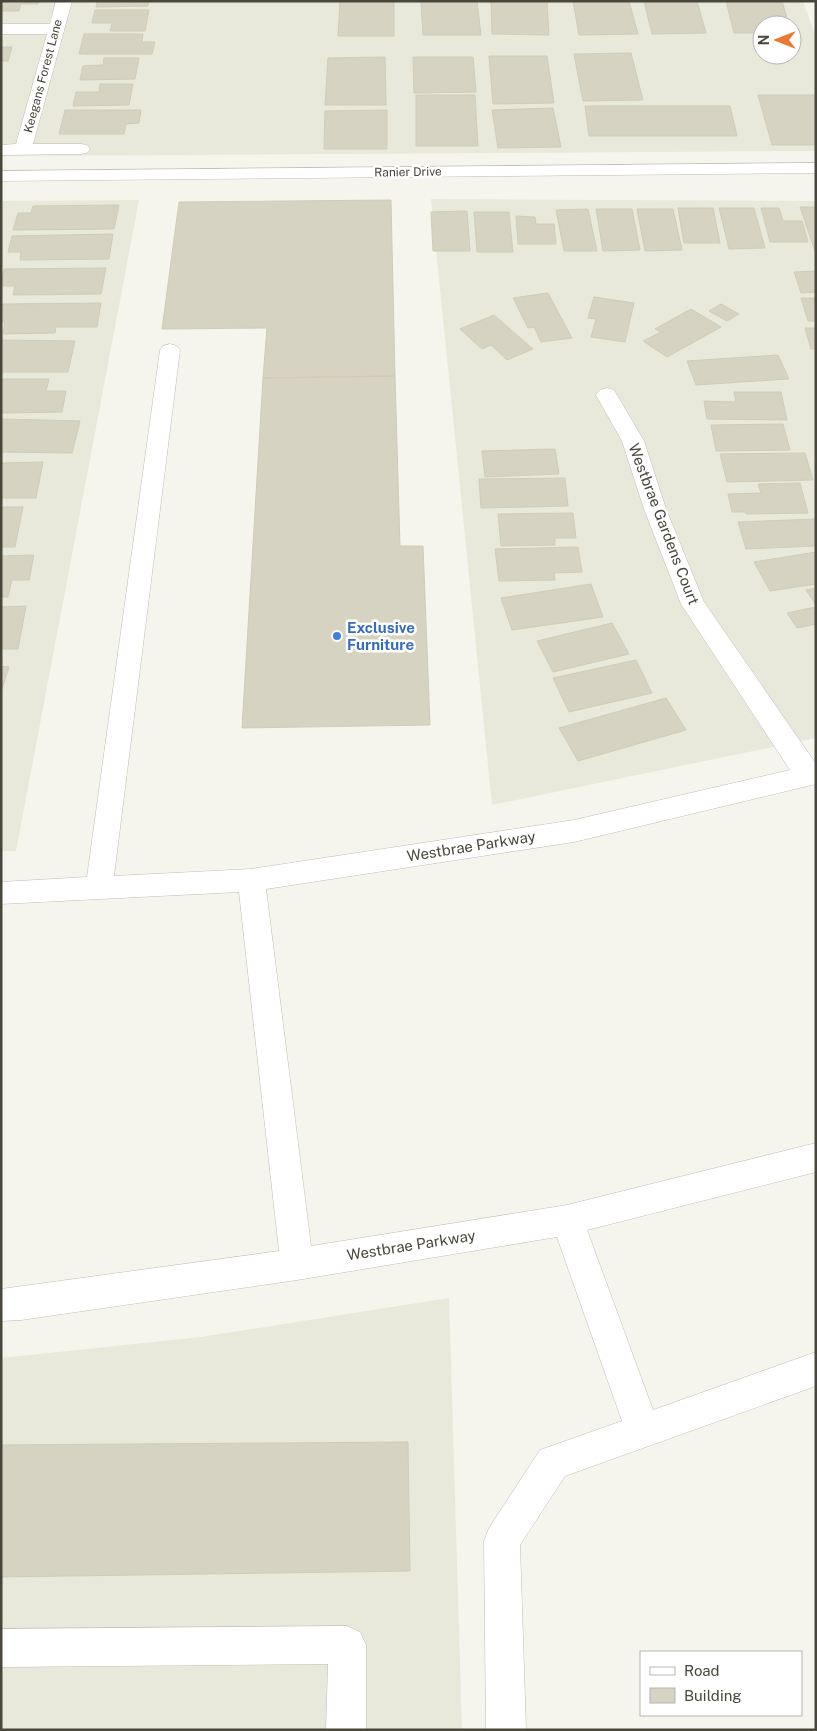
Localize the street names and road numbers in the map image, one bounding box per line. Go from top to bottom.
street label: Keegans Forest Lane [21,18,65,134]
street label: Ranier Drive [374,164,442,180]
street label: Westbrae Gardens Court [625,441,703,607]
street label: Westbrae Parkway [405,827,537,865]
street label: Westbrae Parkway [345,1226,477,1264]

